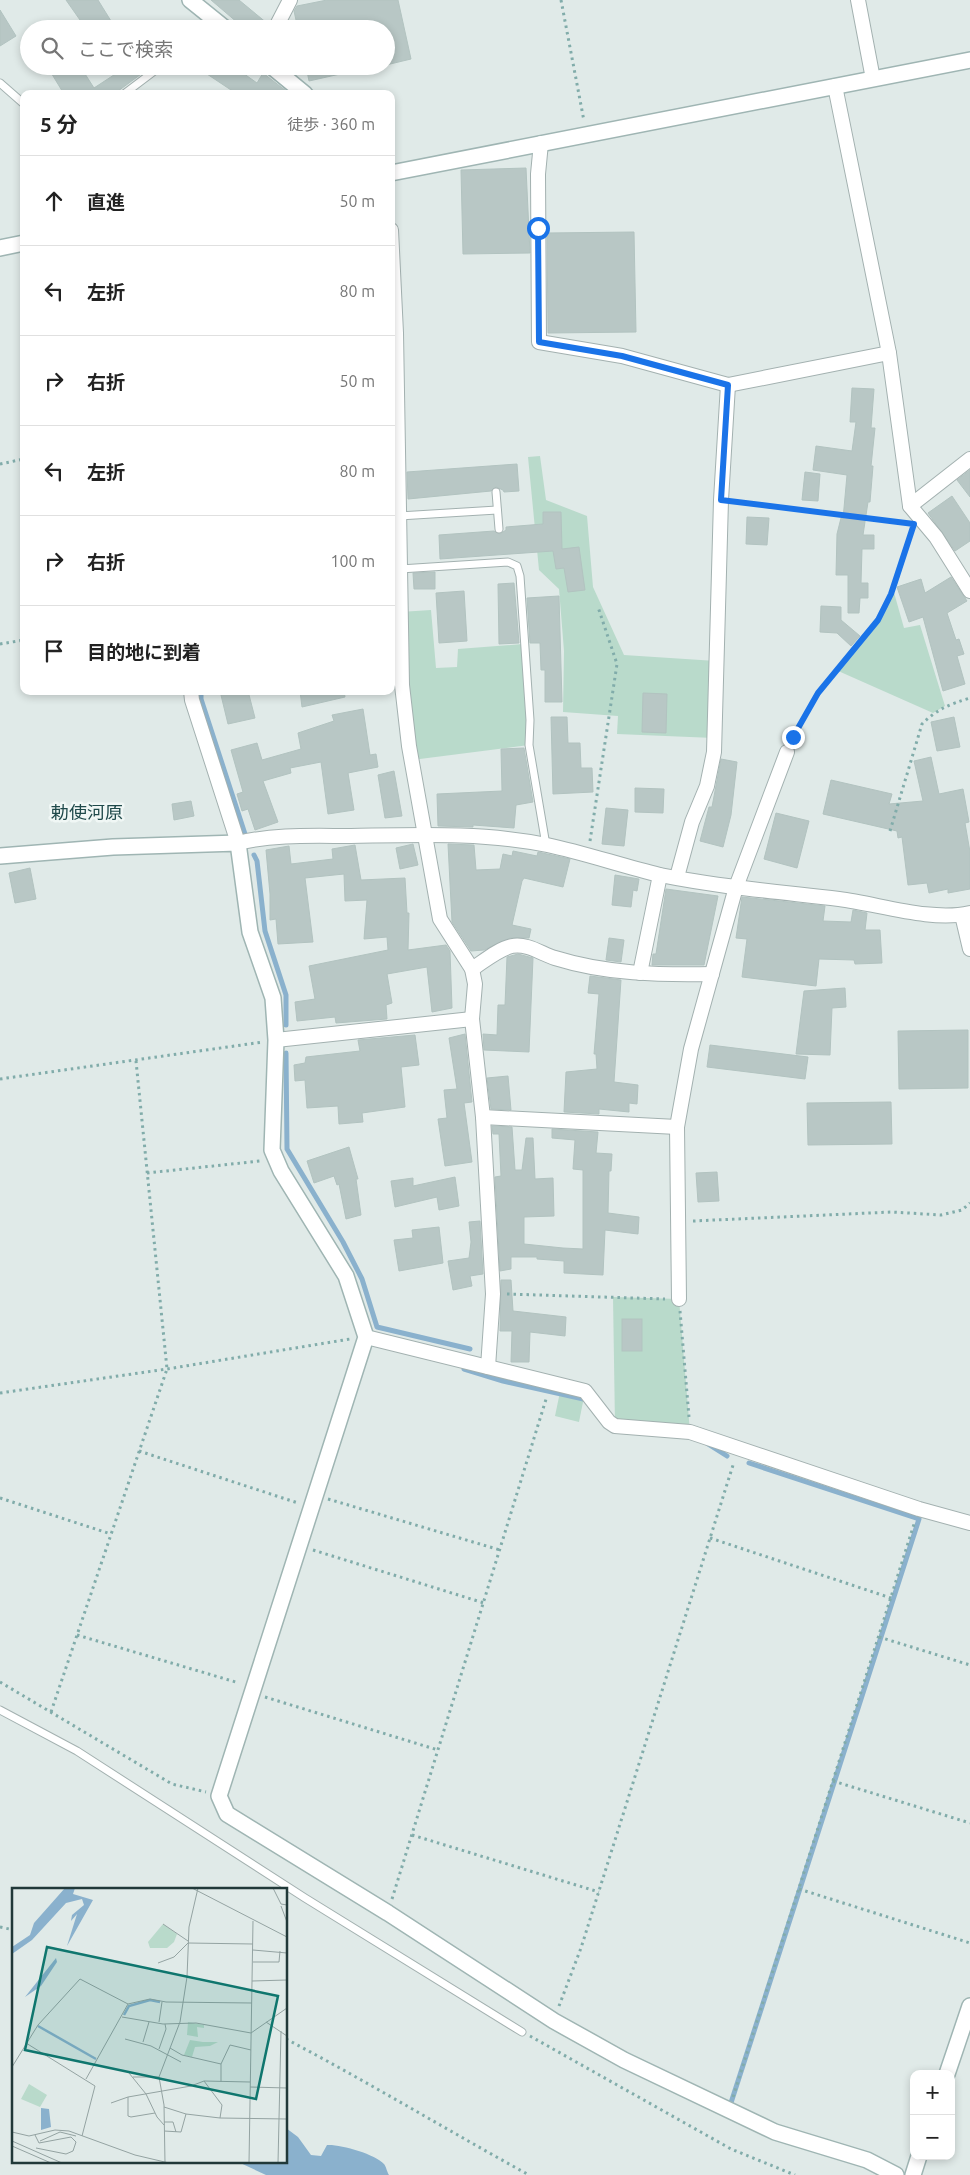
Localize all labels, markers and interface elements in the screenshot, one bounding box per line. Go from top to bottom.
search box [20,20,395,75]
icon: search [38,34,66,62]
text: ここで検索 [78,38,173,60]
text: 5 分 [40,112,78,136]
text: 徒歩 · 360 m [287,115,375,133]
icon: ahead [40,187,68,215]
text: 直進 [87,191,125,213]
text: 50 m [339,192,375,210]
route start [527,217,550,240]
icon: left [40,277,68,305]
text: 左折 [87,281,125,303]
text: 80 m [339,282,375,300]
icon: right [40,367,68,395]
text: 右折 [87,371,125,393]
text: 50 m [339,372,375,390]
icon: left [40,457,68,485]
text: 左折 [87,461,125,483]
text: 80 m [339,462,375,480]
icon: right [40,547,68,575]
text: 右折 [87,551,125,573]
text: 100 m [330,552,375,570]
icon: arrive [40,637,68,665]
text: 目的地に到着 [87,641,201,663]
route end [782,726,805,749]
district label: 勅使河原 [50,802,123,822]
inset map [12,1888,288,2162]
map controls [910,2070,955,2160]
button: + [910,2070,955,2115]
button: − [910,2115,955,2160]

